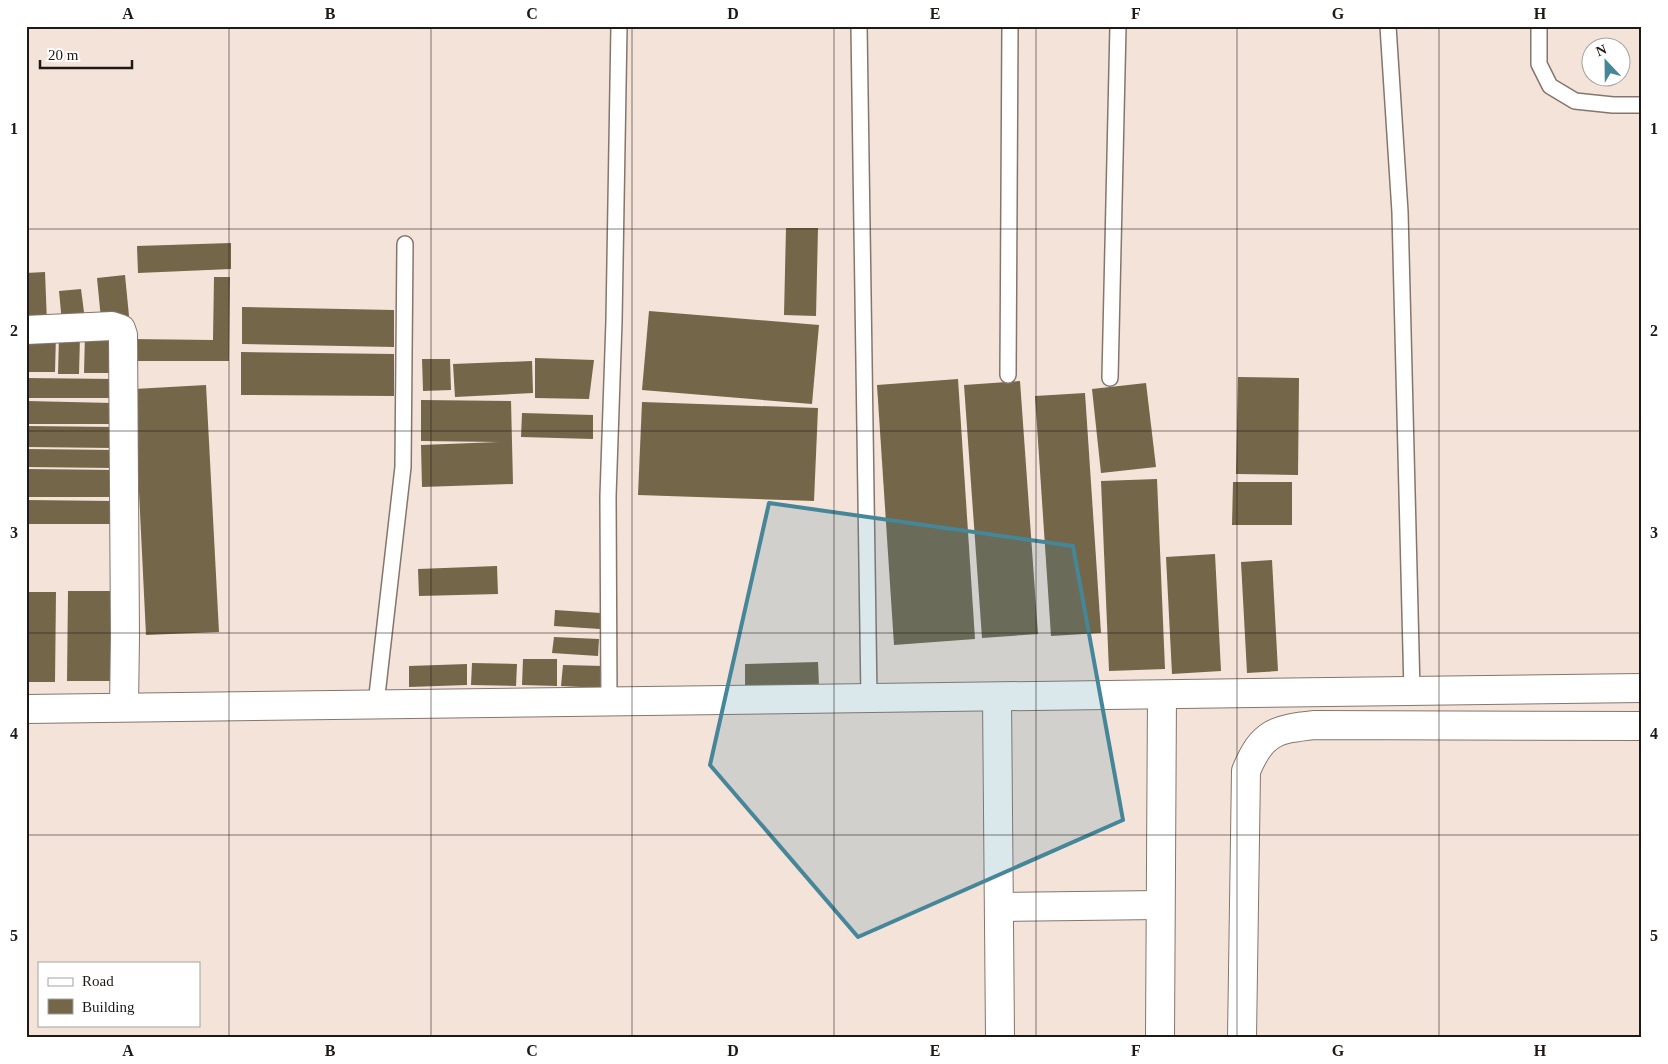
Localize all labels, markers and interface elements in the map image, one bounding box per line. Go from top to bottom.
text: A [122,5,134,22]
text: B [325,5,336,22]
text: C [526,5,538,22]
text: D [727,5,739,22]
text: E [930,5,940,22]
text: F [1131,5,1141,22]
text: G [1332,5,1345,22]
text: H [1534,5,1547,22]
scale bar [40,38,132,70]
north arrow [1580,38,1630,88]
text: N [1594,42,1609,59]
text: 20 m [48,47,79,63]
text: 1 [10,120,18,137]
text: 1 [1650,120,1658,137]
text: 2 [10,322,18,339]
text: 2 [1650,322,1658,339]
text: 3 [10,524,18,541]
text: 3 [1650,524,1658,541]
text: 4 [10,725,18,742]
text: 4 [1650,725,1658,742]
text: 5 [10,927,18,944]
text: 5 [1650,927,1658,944]
legend [38,962,200,1026]
text: Road [82,973,114,989]
text: Building [82,999,135,1015]
text: A [122,1042,134,1059]
text: B [325,1042,336,1059]
text: C [526,1042,538,1059]
text: D [727,1042,739,1059]
text: E [930,1042,940,1059]
text: F [1131,1042,1141,1059]
text: G [1332,1042,1345,1059]
text: H [1534,1042,1547,1059]

